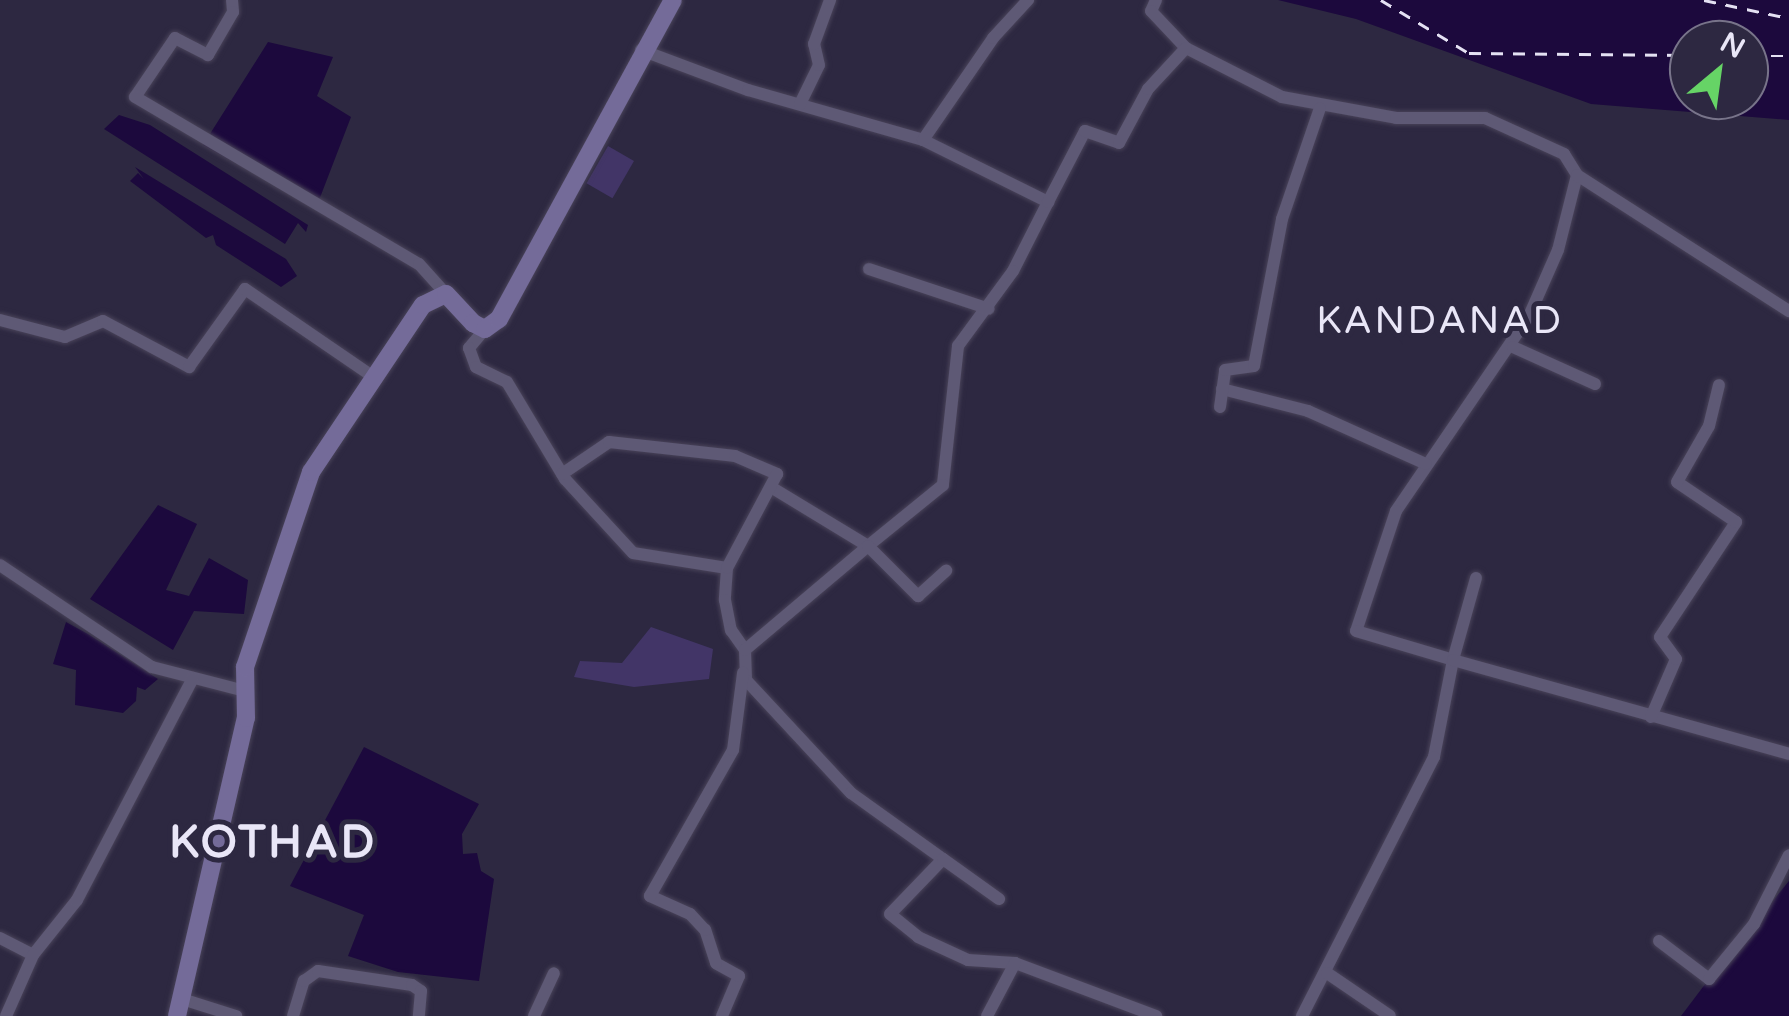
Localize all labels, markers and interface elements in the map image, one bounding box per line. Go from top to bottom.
north arrow [1669,20,1769,120]
text: N [1714,25,1751,66]
district label: KANDANAD [1316,299,1564,345]
district label: KOTHAD [169,817,377,871]

